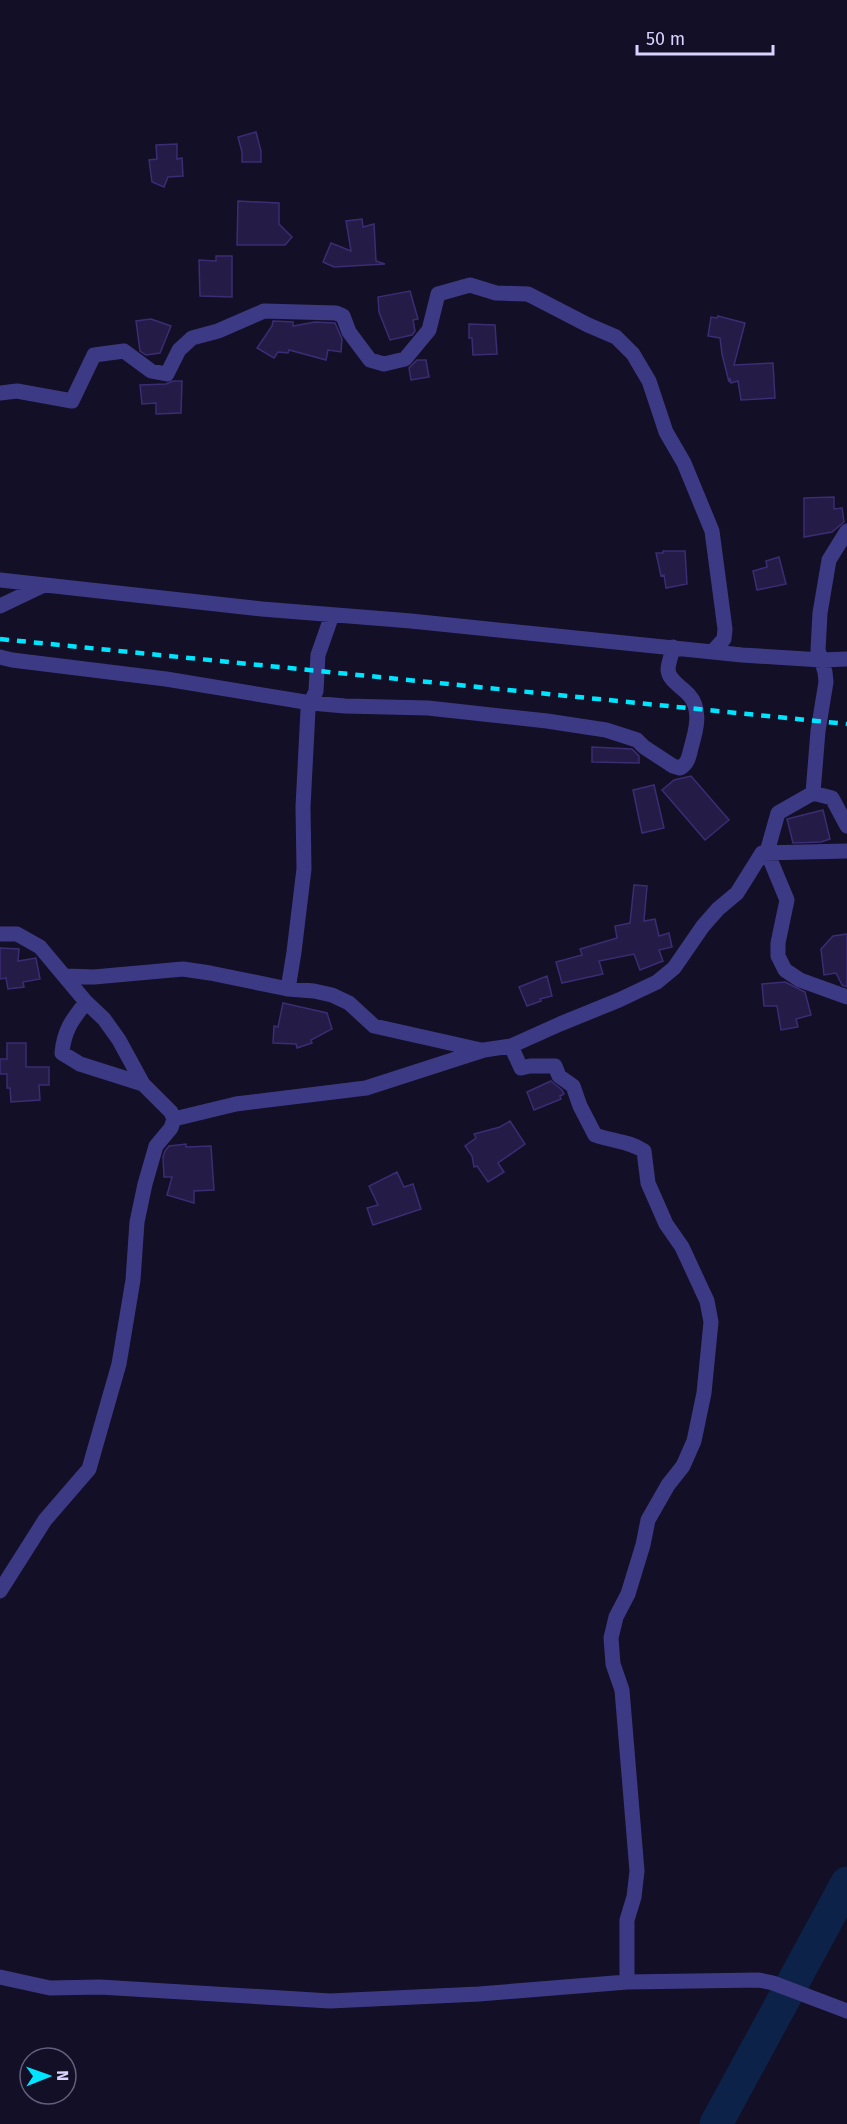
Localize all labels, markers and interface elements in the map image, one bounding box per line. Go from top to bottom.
scale bar [637,18,774,56]
text: 50 m [646,28,685,50]
north arrow [18,2046,78,2106]
text: N [53,2070,72,2081]

